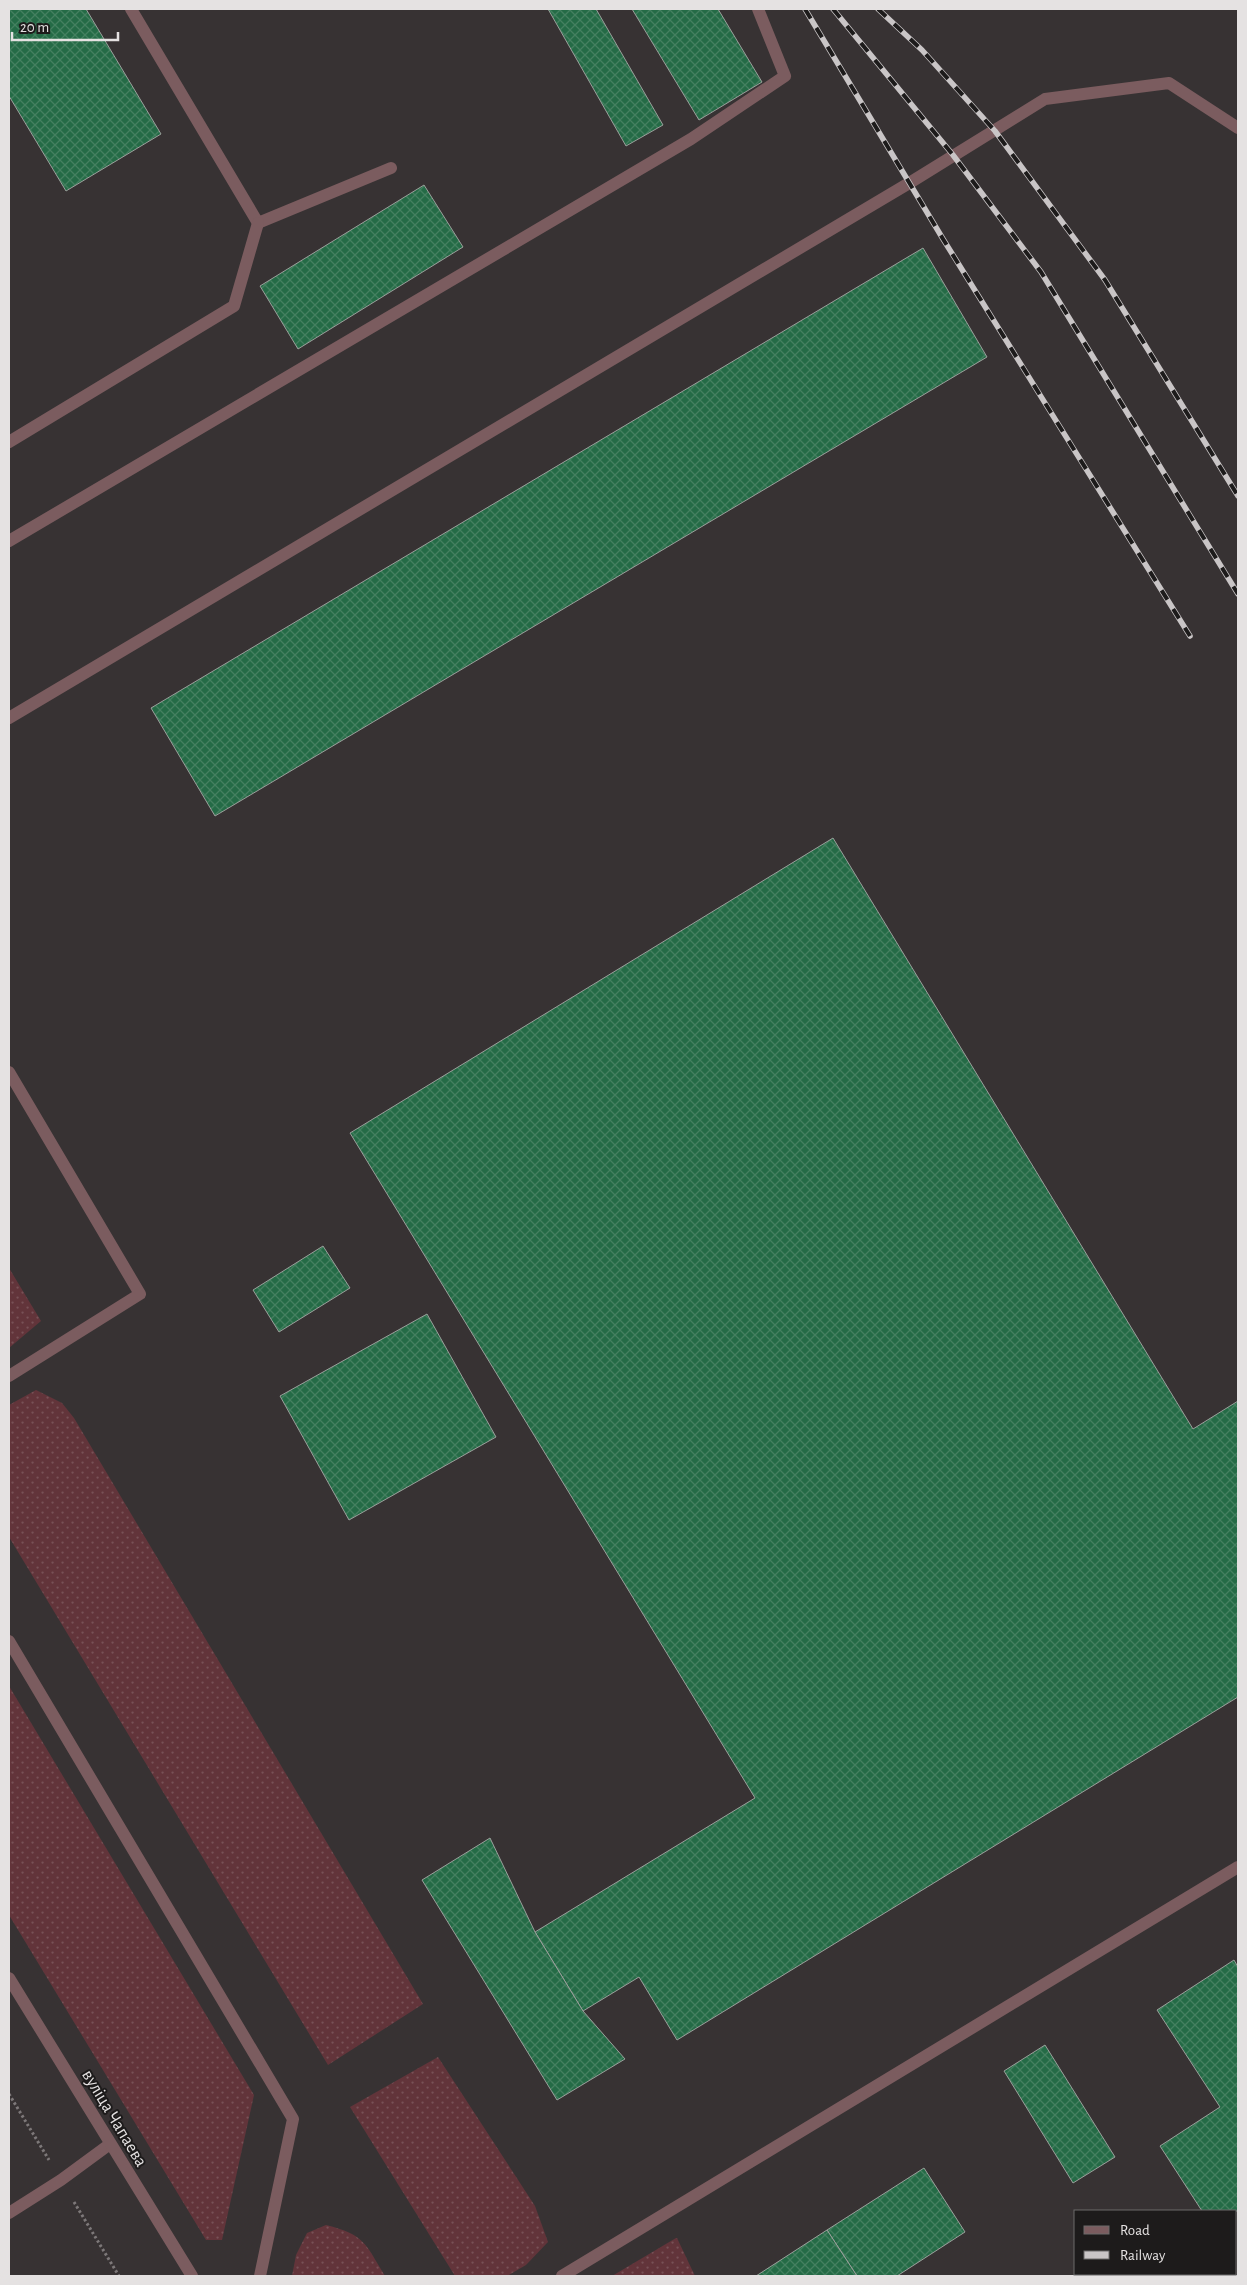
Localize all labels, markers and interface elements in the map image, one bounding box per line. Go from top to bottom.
scale bar [12,10,119,42]
text: 20 m [20,20,49,35]
street label: вуліца Чапаева [78,2067,150,2170]
legend [1074,2210,1237,2275]
text: Road [1120,2223,1150,2238]
text: Railway [1120,2248,1166,2263]

